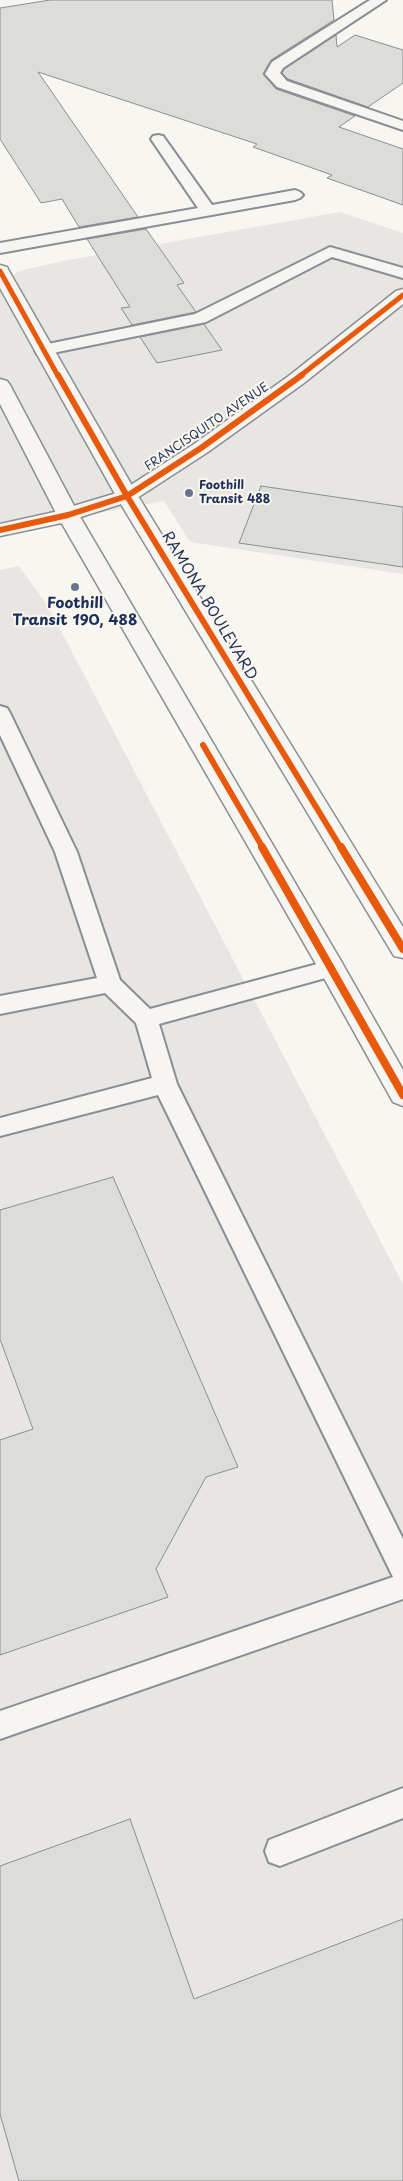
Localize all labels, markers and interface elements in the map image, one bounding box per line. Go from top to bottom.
street label: FRANCISQUITO AVENUE [142,380,272,474]
place label: Foothill Transit 488 [199,479,270,507]
marker: Foothill Transit 488 [183,487,195,499]
street label: RAMONA BOULEVARD [158,529,260,683]
marker: Foothill Transit 190, 488 [69,581,81,593]
place label: Foothill Transit 190, 488 [13,595,137,630]

